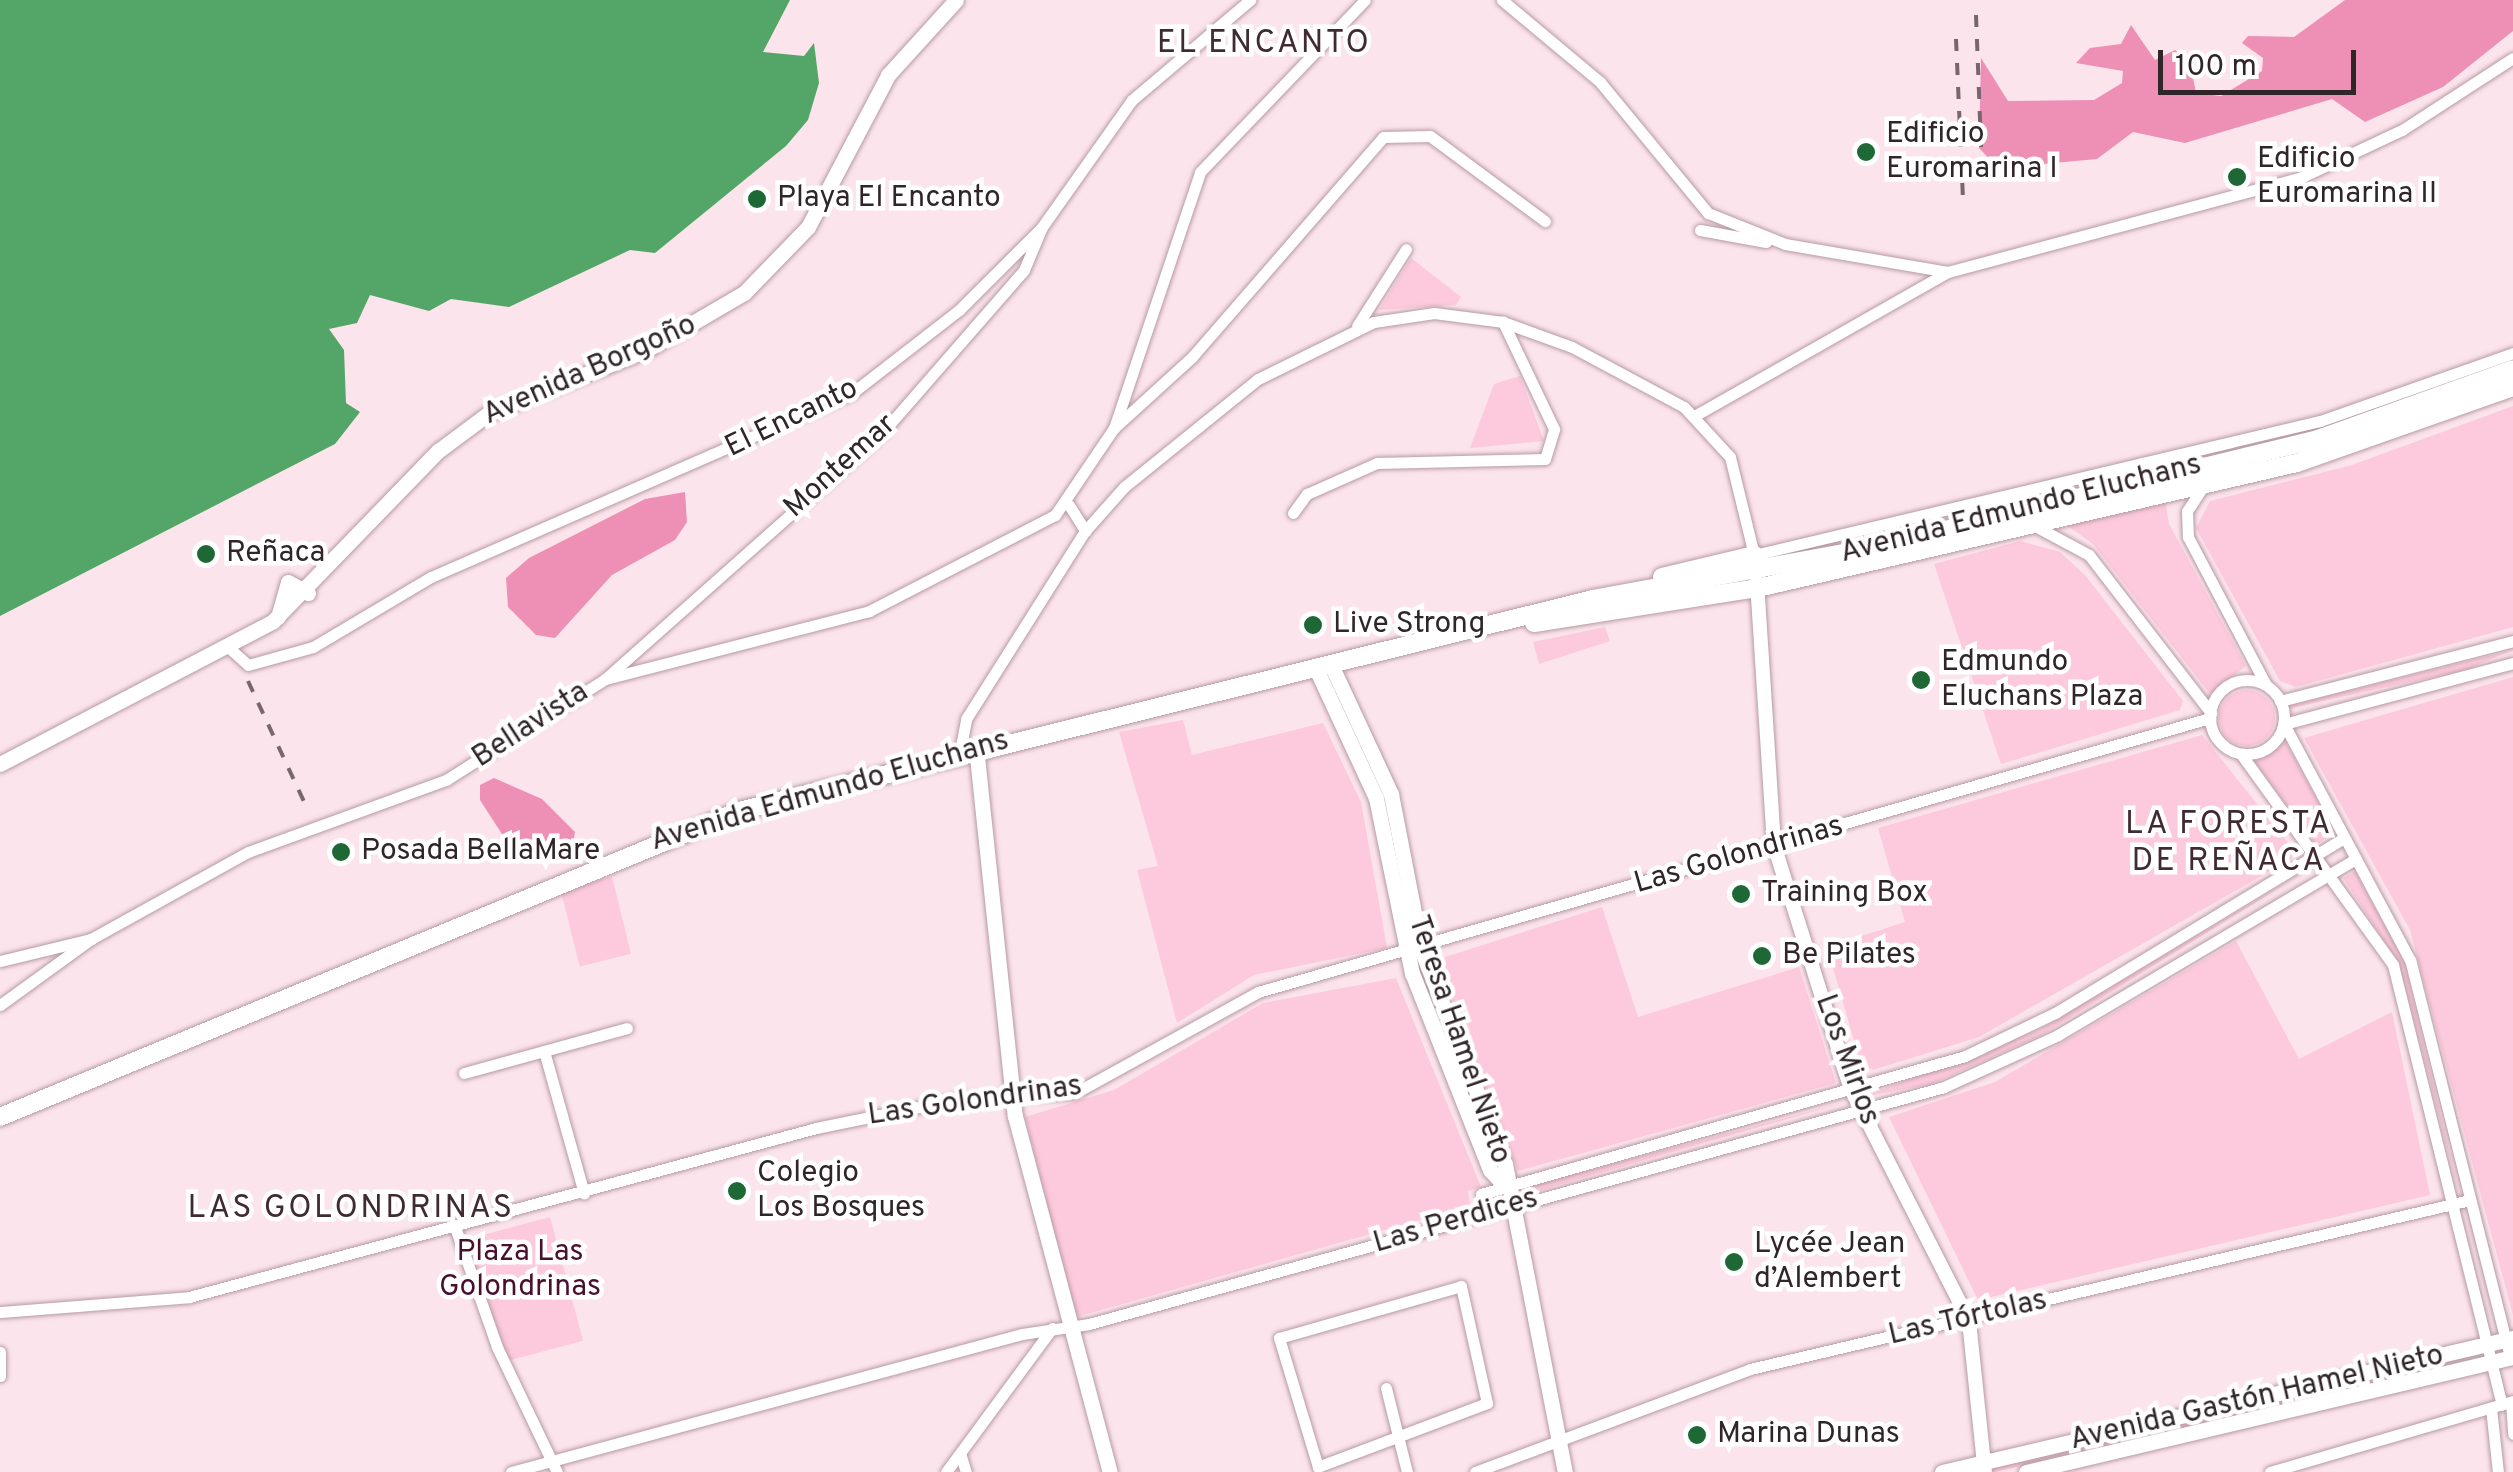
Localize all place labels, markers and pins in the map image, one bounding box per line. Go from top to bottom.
place label: Edificio Euromarina I [1886,117,2058,188]
marker: Edificio Euromarina I [1855,141,1877,163]
place label: Edificio Euromarina II [2257,142,2437,212]
marker: Edificio Euromarina II [2226,166,2248,188]
place label: Playa El Encanto [777,181,1001,217]
marker: Playa El Encanto [746,188,768,210]
place label: Reñaca [226,536,325,572]
marker: Reñaca [195,543,217,565]
place label: Live Strong [1333,607,1485,643]
marker: Live Strong [1302,614,1324,636]
place label: Edmundo Eluchans Plaza [1941,645,2143,716]
marker: Edmundo Eluchans Plaza [1910,669,1932,691]
place label: Posada BellaMare [361,834,600,870]
marker: Posada BellaMare [330,841,352,863]
place label: Training Box [1761,876,1928,912]
marker: Training Box [1730,883,1752,905]
place label: Be Pilates [1782,938,1916,974]
marker: Be Pilates [1751,945,1773,967]
place label: Colegio Los Bosques [757,1156,925,1226]
marker: Colegio Los Bosques [726,1180,748,1202]
place label: Lycée Jean d’Alembert [1754,1227,1905,1298]
marker: Lycée Jean d’Alembert [1723,1251,1745,1273]
place label: Marina Dunas [1717,1417,1900,1453]
marker: Marina Dunas [1686,1424,1708,1446]

